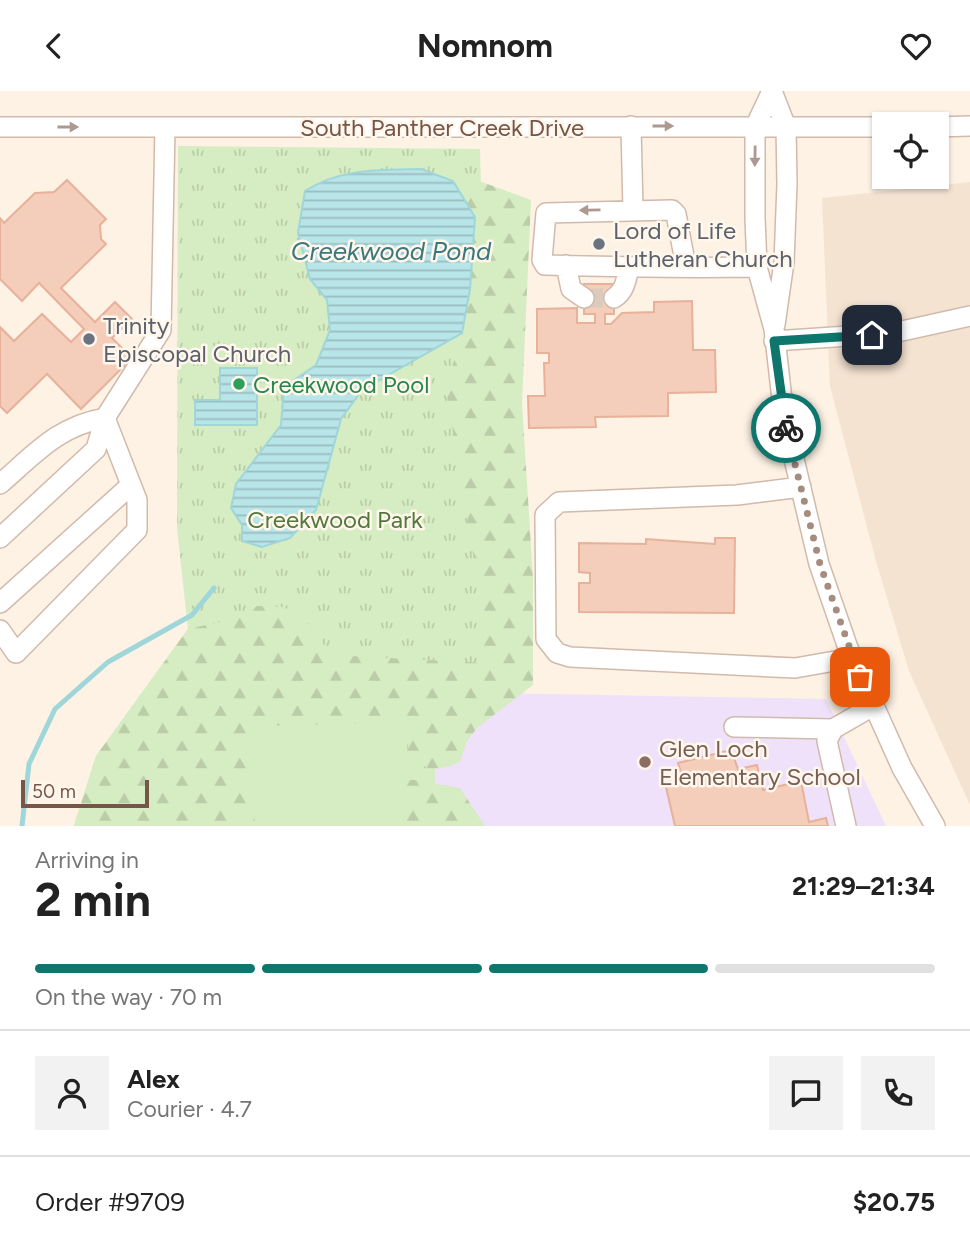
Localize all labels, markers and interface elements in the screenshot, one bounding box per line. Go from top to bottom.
icon: back [35,27,73,65]
text: Nomnom [417,27,553,65]
icon: heart [897,27,935,65]
map controls [872,112,949,189]
button: locate [872,112,949,189]
street label: South Panther Creek Drive [300,113,584,142]
one-way arrow [652,120,674,132]
one-way arrow [57,121,79,133]
one-way arrow [749,145,760,167]
one-way arrow [579,204,601,216]
place label: Lord of Life Lutheran Church [613,216,793,273]
water label: Creekwood Pond [291,235,492,267]
marker: Lord of Life Lutheran Church [591,236,607,252]
pin [842,305,902,365]
place label: Trinity Episcopal Church [103,311,291,368]
icon: home [853,316,891,354]
marker: Trinity Episcopal Church [81,331,97,347]
place label: Creekwood Pool [253,370,429,399]
marker: Creekwood Pool [231,376,247,392]
courier [751,393,821,463]
icon: bike [767,409,805,447]
park label: Creekwood Park [247,505,423,534]
pin [830,647,890,707]
icon: bag [841,658,879,696]
place label: Glen Loch Elementary School [659,734,861,791]
marker: Glen Loch Elementary School [637,754,653,770]
scale bar [21,777,149,809]
text: 50 m [32,780,76,803]
text: Arriving in [35,846,139,874]
text: 21:29–21:34 [792,870,935,902]
text: 2 min [35,872,151,928]
text: On the way · 70 m [35,983,222,1011]
button: person [35,1056,109,1130]
button: chat [769,1056,843,1130]
button: phone [861,1056,935,1130]
text: Alex [127,1063,180,1095]
text: Courier · 4.7 [127,1095,252,1123]
text: Order #9709 [35,1186,185,1218]
text: $20.75 [853,1186,935,1218]

